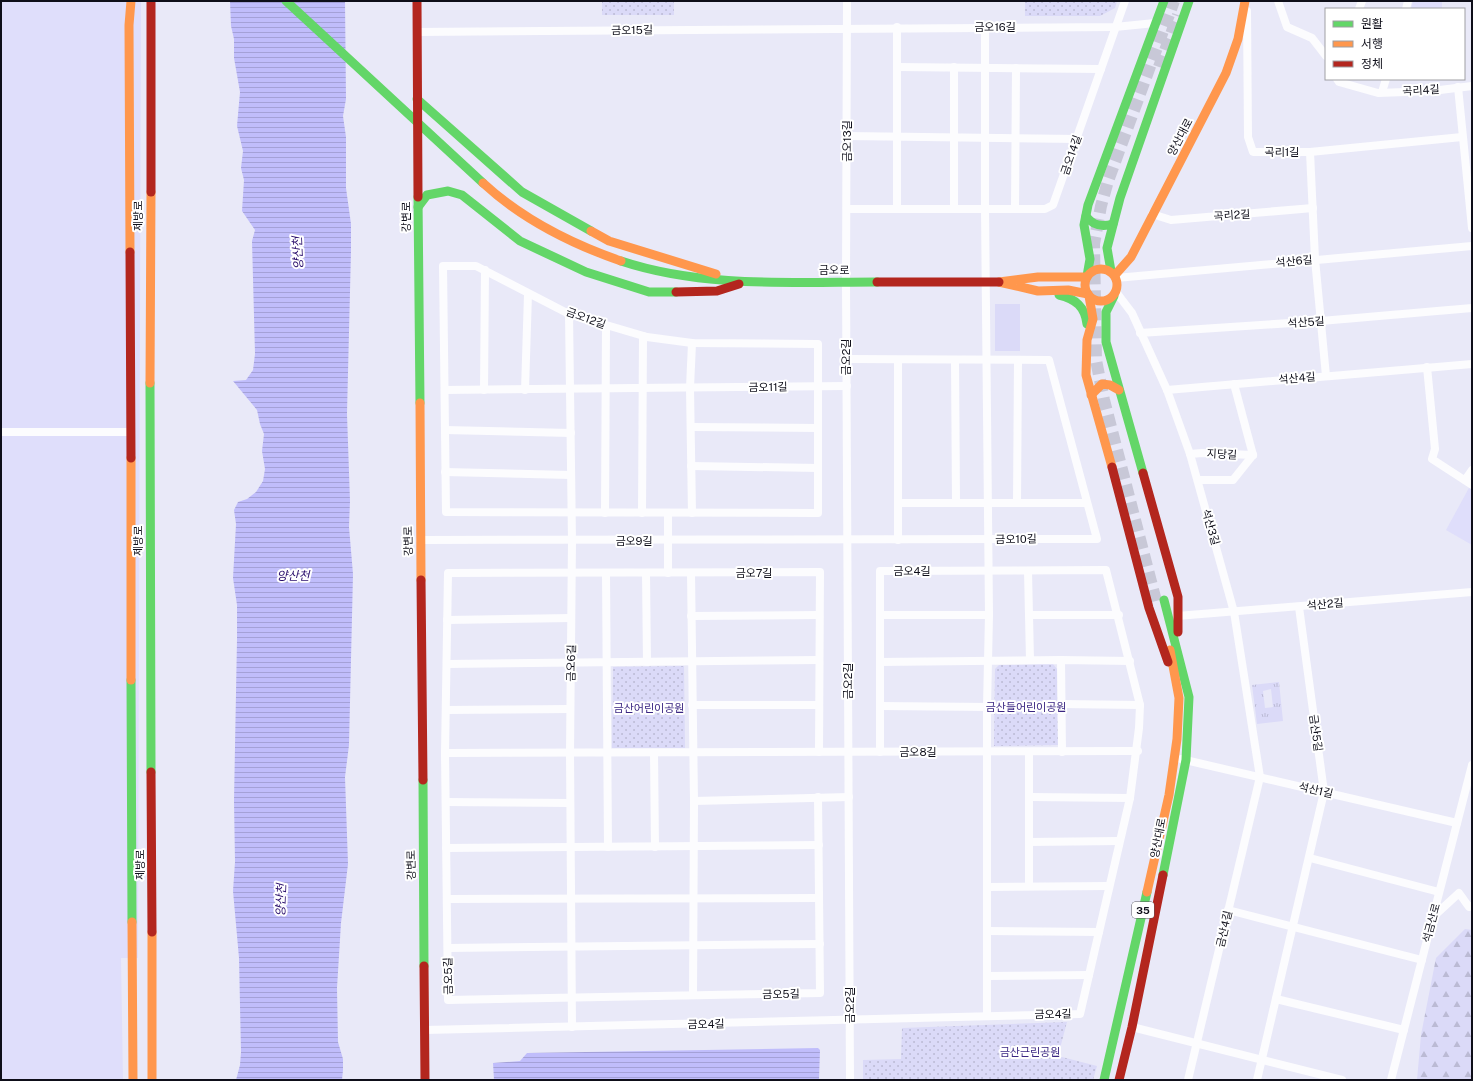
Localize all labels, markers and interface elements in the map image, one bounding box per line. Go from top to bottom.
legend [1325,8,1465,80]
text: 원활 [1361,17,1383,31]
street label: 금오16길 [974,21,1016,33]
street label: 금오15길 [611,24,653,36]
text: 서행 [1361,37,1383,51]
text: 정체 [1361,57,1383,71]
street label: 곡리4길 [1402,83,1440,97]
street label: 양산대로 [1165,116,1195,158]
street label: 금오13길 [841,120,853,162]
street label: 금오14길 [1059,133,1083,177]
street label: 곡리1길 [1265,146,1299,158]
street label: 제방로 [132,201,144,231]
street label: 강변로 [400,202,412,232]
street label: 곡리2길 [1213,208,1251,222]
water label: 양산천 [290,234,306,270]
street label: 석산6길 [1275,253,1313,269]
street label: 금오로 [819,264,849,276]
street label: 금오12길 [564,305,608,331]
street label: 석산5길 [1287,315,1325,329]
street label: 금오2길 [840,339,852,375]
street label: 석산4길 [1278,370,1316,386]
street label: 금오11길 [748,381,788,393]
street label: 지당길 [1207,447,1237,461]
street label: 석산3길 [1200,507,1222,547]
street label: 제방로 [132,526,144,556]
street label: 강변로 [402,526,414,556]
street label: 금오10길 [995,533,1037,545]
street label: 금오9길 [615,535,653,547]
street label: 금오4길 [893,565,931,577]
street label: 금오7길 [736,567,772,579]
water label: 양산천 [276,569,312,583]
street label: 석산2길 [1306,596,1344,612]
street label: 금오6길 [565,644,577,682]
street label: 금오2길 [842,663,854,699]
park label: 금산들어린이공원 [986,701,1066,713]
park label: 금산어린이공원 [614,702,684,714]
street label: 금산5길 [1307,714,1325,752]
street label: 금오8길 [899,746,937,758]
street label: 석산1길 [1298,780,1334,800]
street label: 양산대로 [1148,817,1168,859]
street label: 제방로 [134,850,146,880]
street label: 강변로 [405,850,417,880]
water label: 양산천 [273,881,289,917]
road number: 35 [1132,902,1154,918]
street label: 석금산로 [1420,902,1442,944]
street label: 금산4길 [1214,909,1234,949]
street label: 금오5길 [442,957,454,995]
street label: 금오2길 [844,987,856,1023]
street label: 금오5길 [762,988,800,1000]
street label: 금오4길 [1034,1008,1072,1020]
street label: 금오4길 [687,1018,725,1030]
park label: 금산근린공원 [1000,1046,1060,1058]

